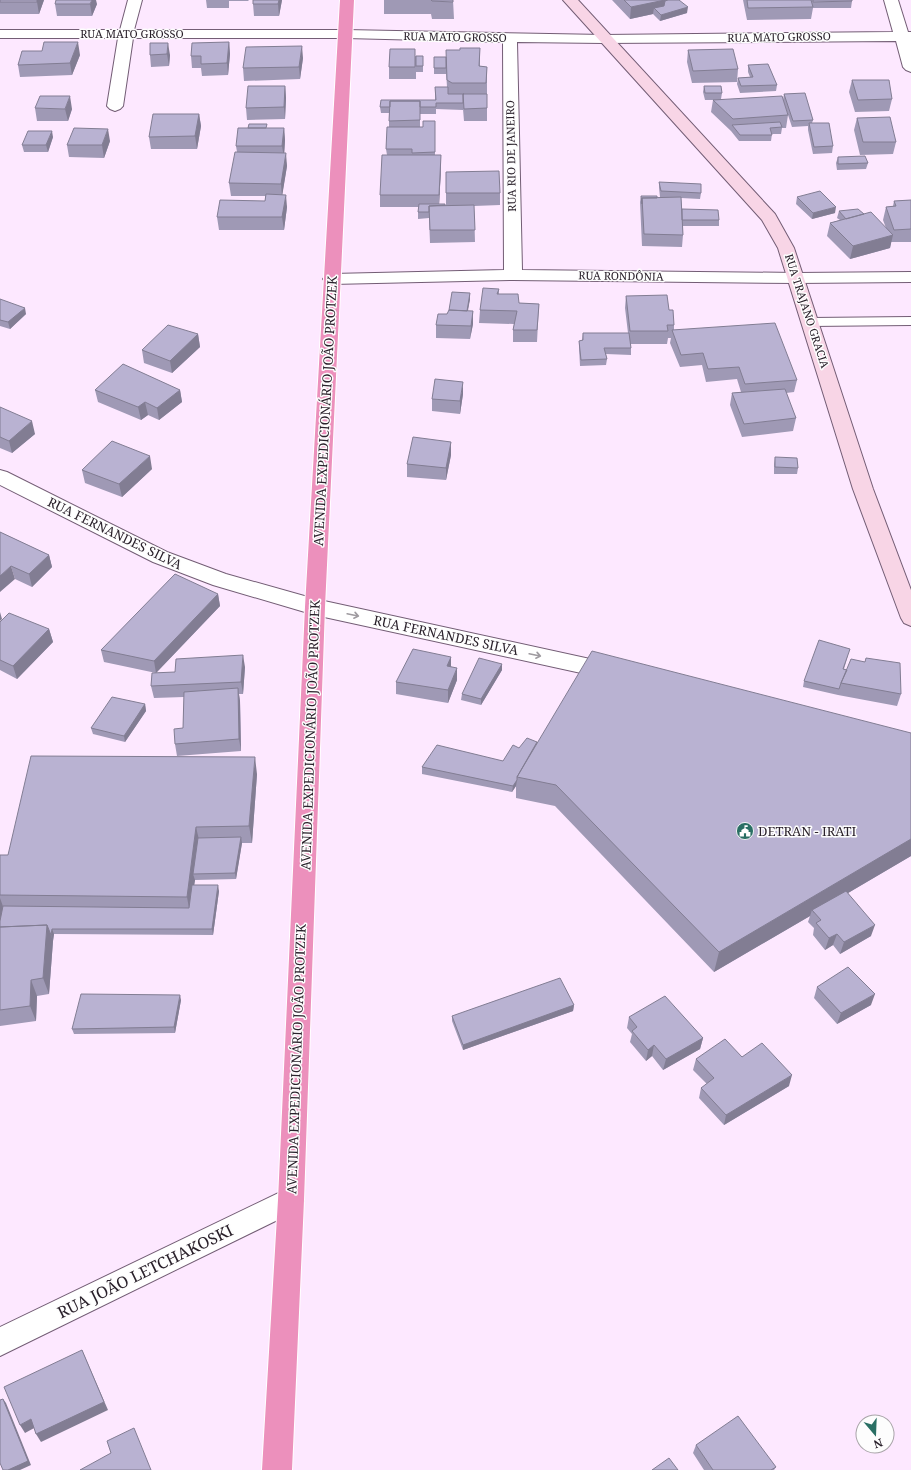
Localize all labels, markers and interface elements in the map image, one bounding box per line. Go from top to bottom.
street label: RUA MATO GROSSO [80,26,184,41]
street label: RUA MATO GROSSO [403,28,507,45]
street label: RUA MATO GROSSO [727,28,831,45]
street label: RUA RIO DE JANEIRO [502,100,519,212]
street label: RUA TRAJANO GRACIA [782,252,833,370]
street label: RUA RONDÔNIA [578,267,664,284]
street label: AVENIDA EXPEDICIONÁRIO JOÃO PROTZEK [309,275,341,546]
street label: RUA FERNANDES SILVA [45,493,186,574]
street label: AVENIDA EXPEDICIONÁRIO JOÃO PROTZEK [296,599,324,870]
street label: RUA FERNANDES SILVA [372,611,521,659]
one-way arrow [346,612,359,620]
one-way arrow [528,651,541,659]
public building icon: DETRAN - IRATI [735,821,755,841]
place label: DETRAN - IRATI [758,822,857,840]
street label: AVENIDA EXPEDICIONÁRIO JOÃO PROTZEK [282,923,310,1194]
street label: RUA JOÃO LETCHAKOSKI [53,1219,237,1323]
north arrow [855,1414,895,1454]
text: N [872,1435,885,1453]

